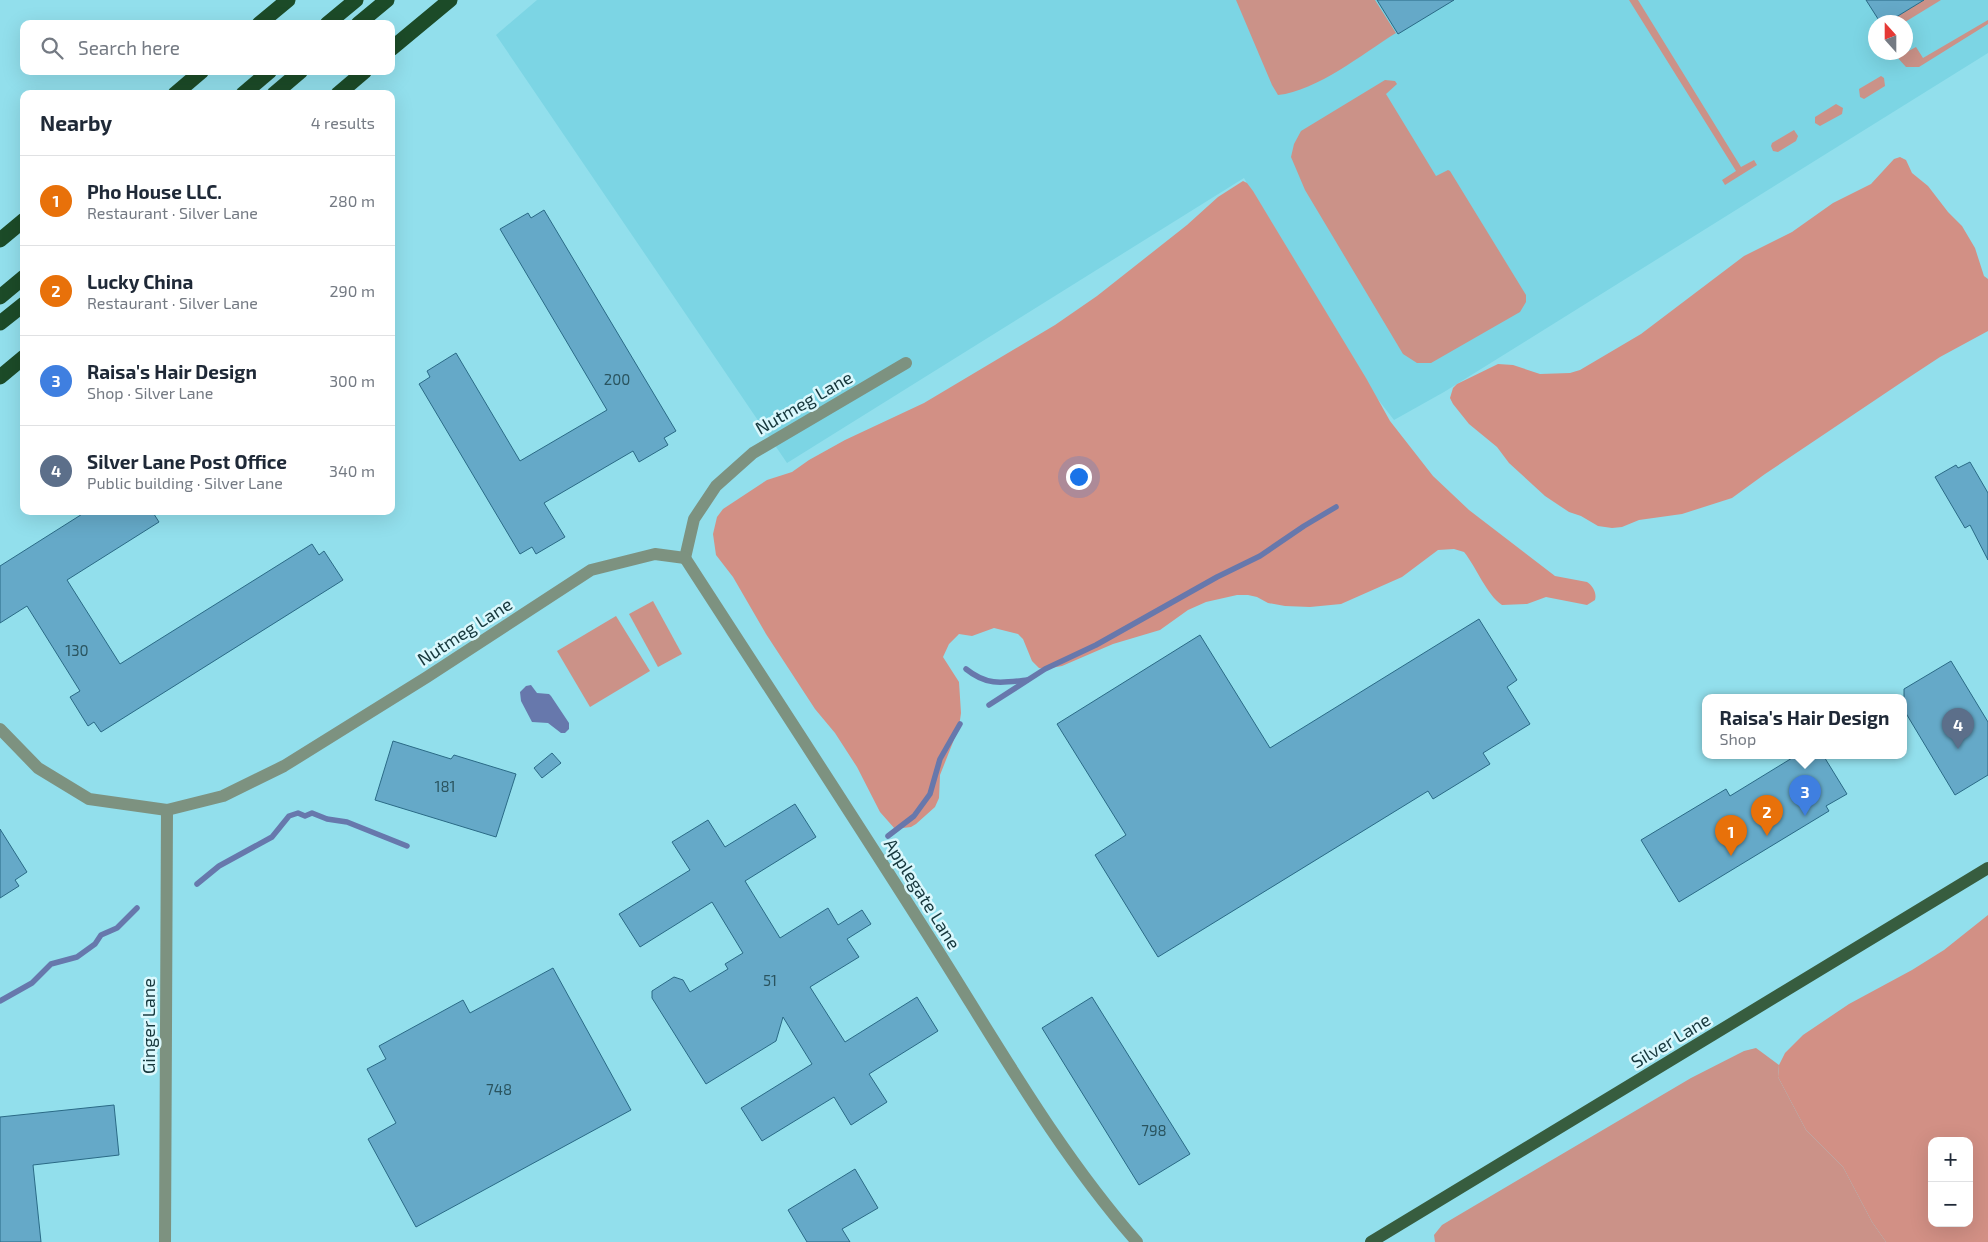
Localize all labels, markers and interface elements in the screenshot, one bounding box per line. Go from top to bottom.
north arrow [1868,15,1913,60]
search box [20,20,395,75]
icon: search [38,34,66,62]
text: Search here [78,36,180,59]
text: Nearby [40,110,112,135]
text: 4 results [311,113,375,132]
text: Pho House LLC. [87,180,222,203]
text: 1 [53,191,59,210]
text: 280 m [329,191,375,210]
text: Restaurant · Silver Lane [87,203,258,222]
text: Lucky China [87,270,193,293]
text: 2 [51,281,61,300]
text: 290 m [330,281,375,300]
text: Restaurant · Silver Lane [87,293,258,312]
text: Raisa's Hair Design [87,360,257,383]
street label: Nutmeg Lane [751,365,856,439]
house number: 200 [604,370,630,388]
text: 3 [51,371,61,390]
text: 300 m [329,371,375,390]
text: Shop · Silver Lane [87,383,213,402]
text: Silver Lane Post Office [87,450,287,473]
text: 4 [51,461,61,480]
text: 340 m [329,461,375,480]
your location [1066,464,1092,490]
text: Public building · Silver Lane [87,473,283,492]
street label: Nutmeg Lane [413,592,516,670]
house number: 130 [65,641,89,659]
popup [1702,694,1907,759]
text: Raisa's Hair Design [1720,706,1889,729]
pin: 4 [1942,708,1974,749]
text: Shop [1720,729,1756,748]
pin: 3 [1789,775,1821,816]
house number: 181 [434,777,456,795]
pin: 2 [1751,795,1783,836]
pin: 1 [1715,815,1747,856]
street label: Applegate Lane [880,834,966,953]
house number: 51 [763,971,777,989]
street label: Ginger Lane [137,978,159,1074]
street label: Silver Lane [1627,1008,1714,1072]
house number: 748 [486,1080,512,1098]
house number: 798 [1141,1121,1167,1139]
map controls [1928,1137,1973,1227]
button: + [1928,1137,1973,1182]
button: − [1928,1182,1973,1227]

